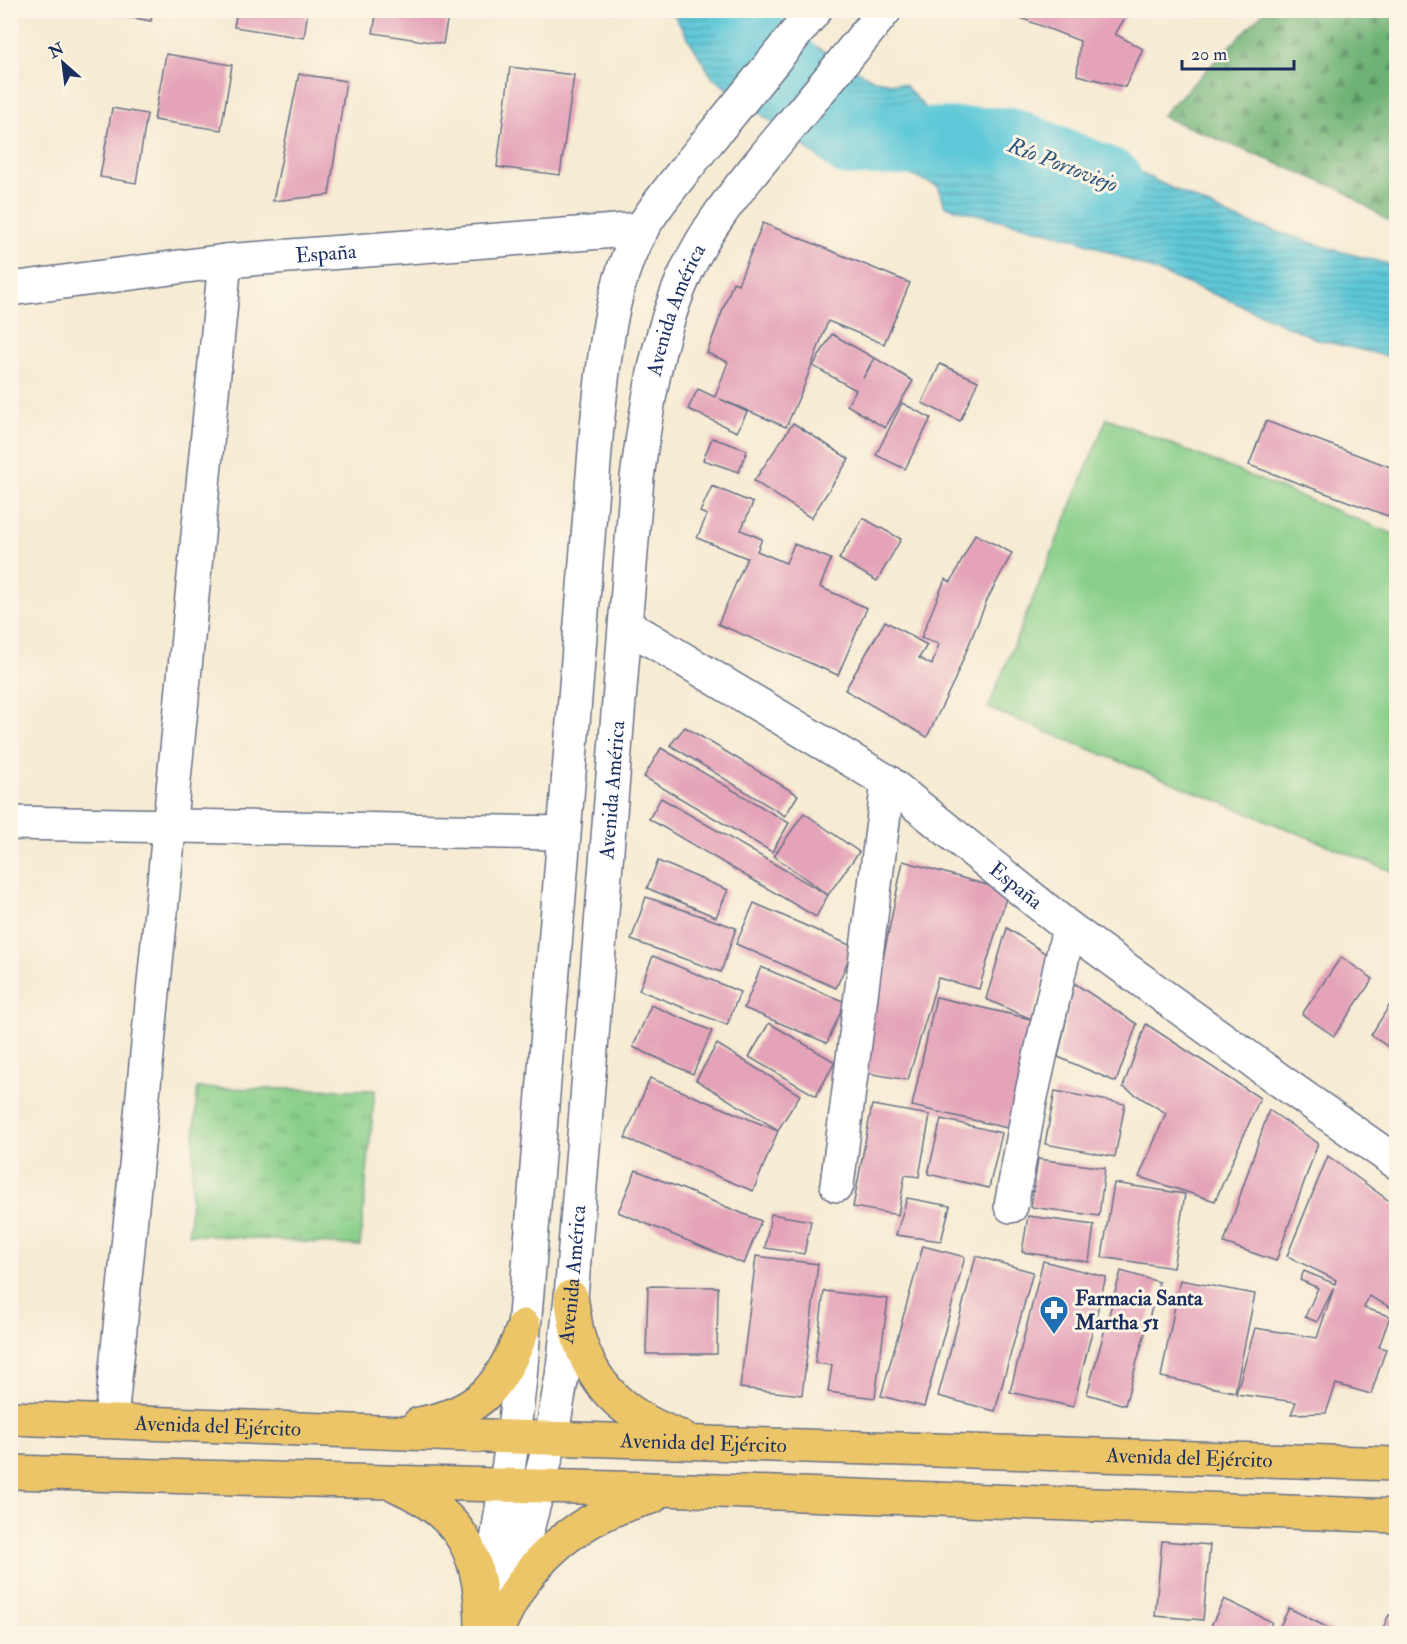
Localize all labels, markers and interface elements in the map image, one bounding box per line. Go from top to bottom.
north arrow [33,33,93,93]
scale bar [1182,33,1294,71]
text: N [45,38,68,63]
text: 20 m [1191,43,1227,66]
water label: Río Portoviejo [1003,131,1122,199]
street label: España [294,237,358,269]
street label: Avenida América [640,238,712,380]
street label: Avenida América [593,719,631,861]
street label: España [984,856,1049,915]
street label: Avenida América [552,1204,592,1346]
place label: Farmacia Santa Martha 51 [1074,1285,1204,1336]
pharmacy icon: Farmacia Santa Martha 51 [1038,1294,1070,1336]
street label: Avenida del Ejército [133,1409,302,1442]
street label: Avenida del Ejército [619,1427,787,1459]
street label: Avenida del Ejército [1105,1442,1273,1474]

